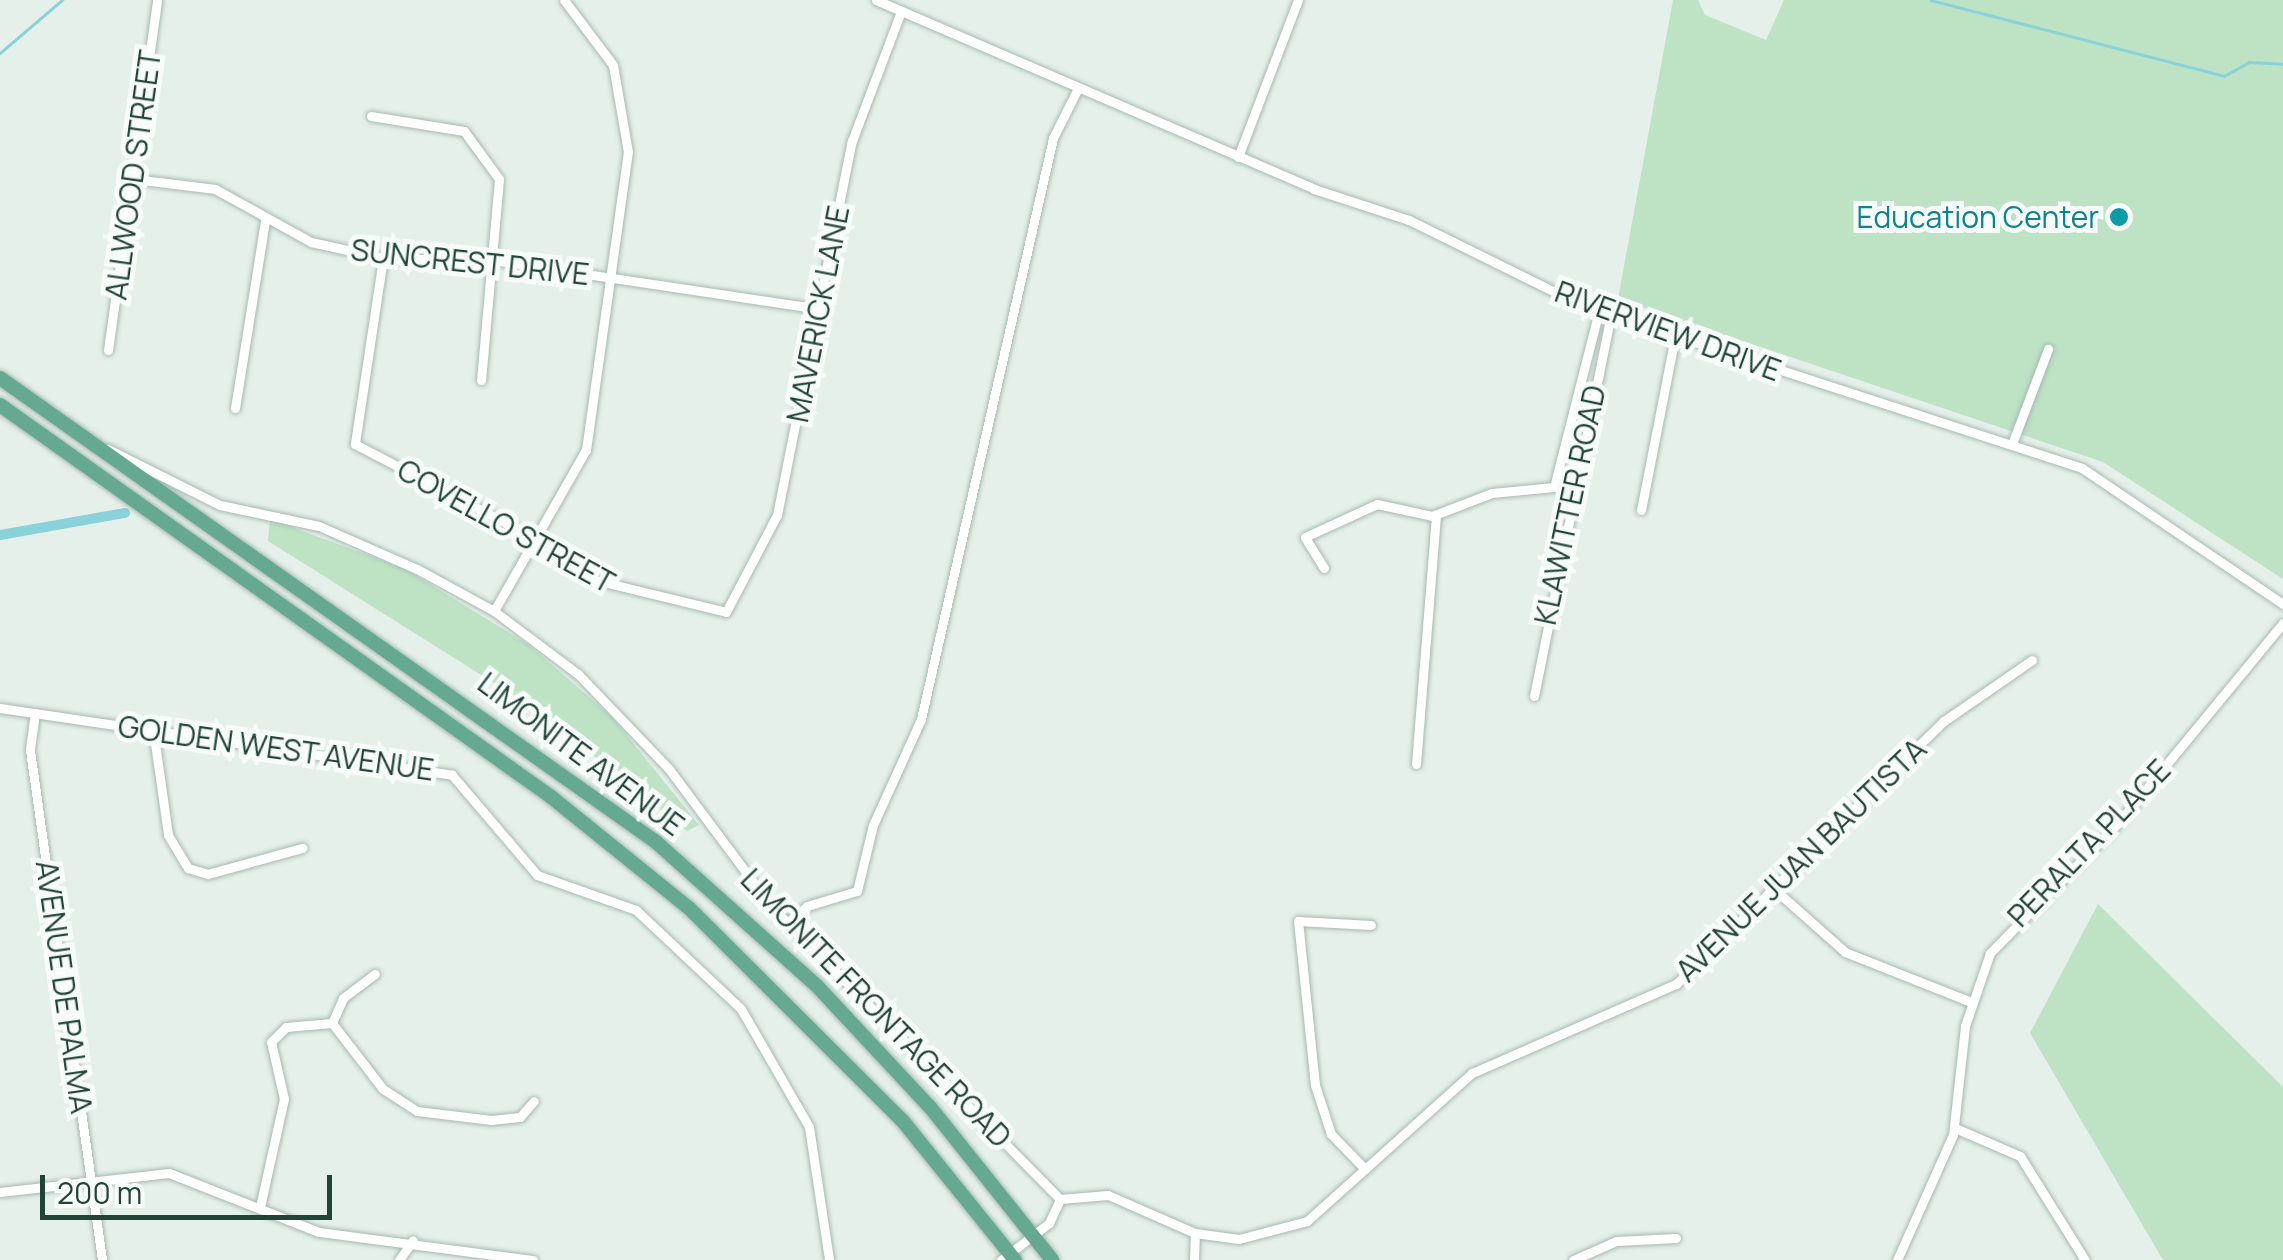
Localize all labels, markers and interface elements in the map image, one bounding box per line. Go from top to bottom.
street label: ALLWOOD STREET [98,48,168,302]
place label: Education Center [1856,199,2099,235]
street label: MAVERICK LANE [779,202,857,426]
marker: Education Center [2108,206,2130,228]
street label: SUNCREST DRIVE [349,232,591,292]
street label: RIVERVIEW DRIVE [1550,273,1786,389]
street label: KLAWITTER ROAD [1527,382,1613,628]
street label: COVELLO STREET [391,451,621,601]
street label: LIMONITE AVENUE [471,665,691,843]
street label: GOLDEN WEST AVENUE [115,708,437,788]
street label: AVENUE JUAN BAUTISTA [1668,731,1934,989]
street label: PERALTA PLACE [2000,752,2178,934]
street label: AVENUE DE PALMA [28,858,100,1116]
street label: LIMONITE FRONTAGE ROAD [733,861,1019,1155]
scale bar [45,1155,338,1217]
text: 200 m [57,1172,142,1213]

